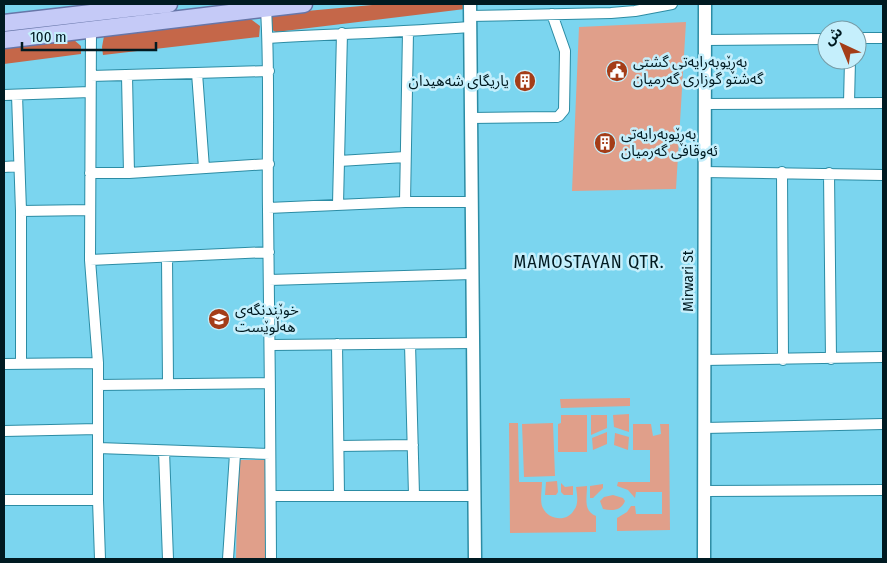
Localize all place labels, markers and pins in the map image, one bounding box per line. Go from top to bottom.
place label: بەڕێوبەرایەتی گشتی گەشتو گوزاری گەرمیان [633,53,764,88]
public building icon: بەڕێوبەرایەتی گشتی گەشتو گوزاری گەرمیان [605,59,629,83]
building icon: یاریگای شەهیدان [513,69,537,93]
place label: یاریگای شەهیدان [409,72,509,90]
place label: بەڕێوبەرایەتی ئەوقافی گەرمیان [621,125,718,160]
building icon: بەڕێوبەرایەتی ئەوقافی گەرمیان [593,131,617,155]
place label: خوێندنگەی هەڵوێست [235,301,299,336]
school or university icon: خوێندنگەی هەڵوێست [207,307,231,331]

